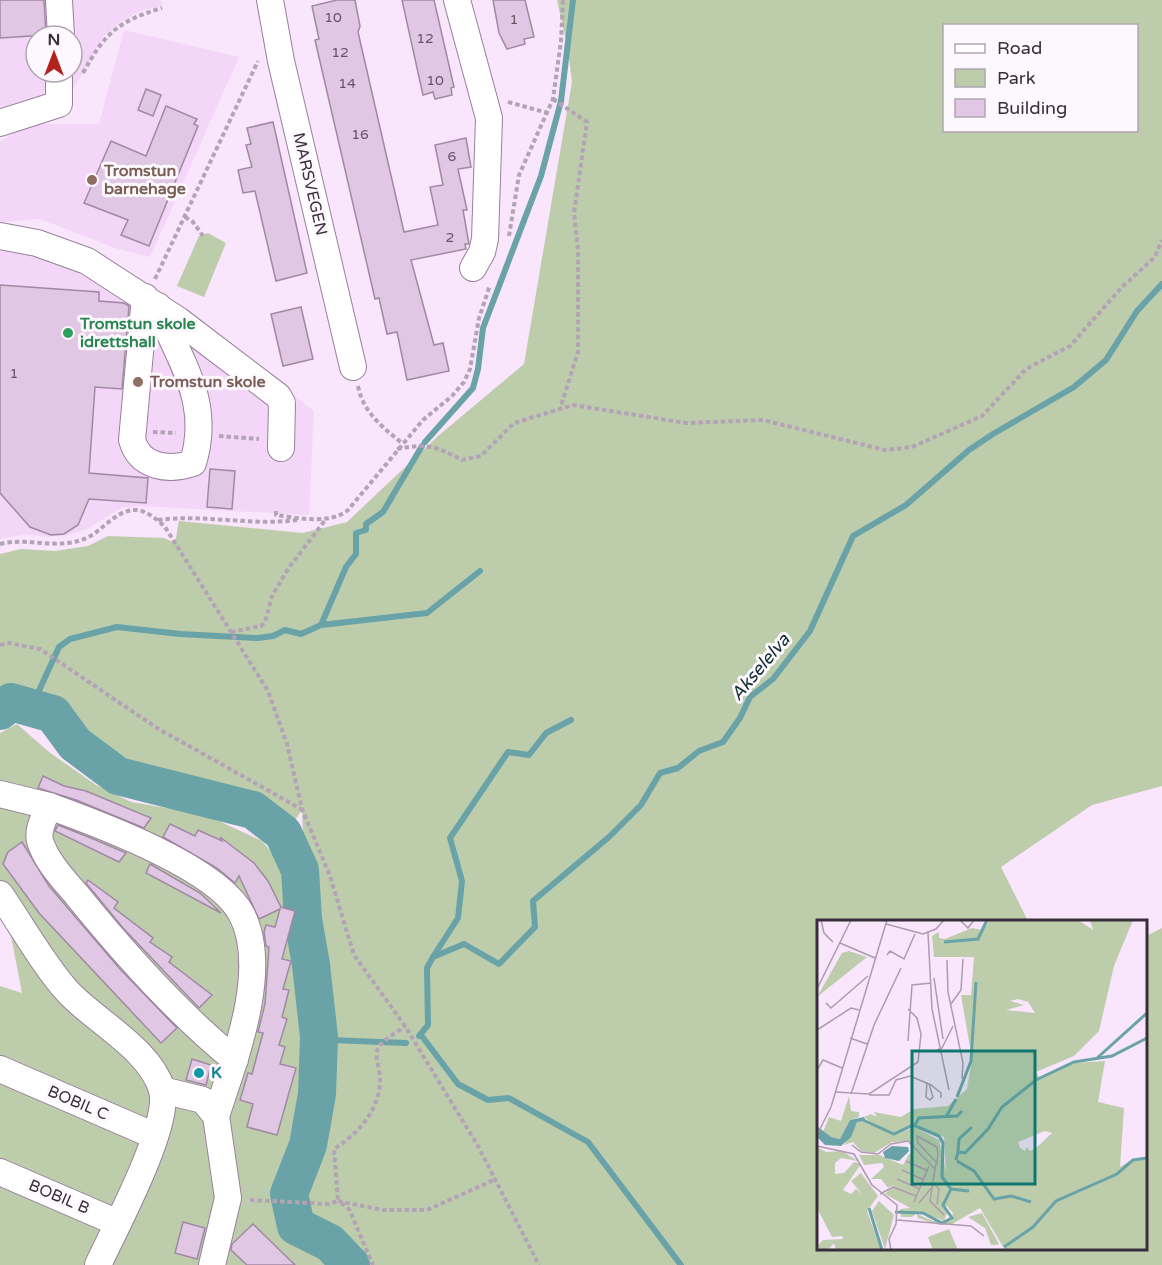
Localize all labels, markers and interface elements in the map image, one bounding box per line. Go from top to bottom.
house number: 10 [324,9,342,26]
house number: 1 [510,11,518,28]
north arrow [24,24,84,84]
legend [943,24,1138,132]
text: N [48,30,60,50]
house number: 12 [416,30,434,47]
text: Road [997,37,1042,59]
house number: 12 [331,44,349,61]
text: Park [997,67,1036,89]
house number: 10 [426,72,444,89]
house number: 14 [338,75,356,92]
text: Building [997,97,1067,119]
house number: 16 [351,126,369,143]
street label: MARSVEGEN [288,131,332,237]
house number: 6 [448,148,457,165]
place label: Tromstun barnehage [103,161,186,199]
marker: Tromstun barnehage [85,173,99,187]
house number: 2 [446,229,454,246]
place label: Tromstun skole idrettshall [79,314,196,352]
marker: Tromstun skole idrettshall [61,326,75,340]
house number: 1 [10,365,18,382]
place label: Tromstun skole [149,372,266,392]
marker: Tromstun skole [131,375,145,389]
water label: Akselelva [726,628,795,705]
inset map [817,920,1147,1250]
place label: K [211,1063,222,1083]
marker: K [192,1066,206,1080]
street label: BOBIL C [45,1081,111,1125]
street label: BOBIL B [26,1175,92,1219]

